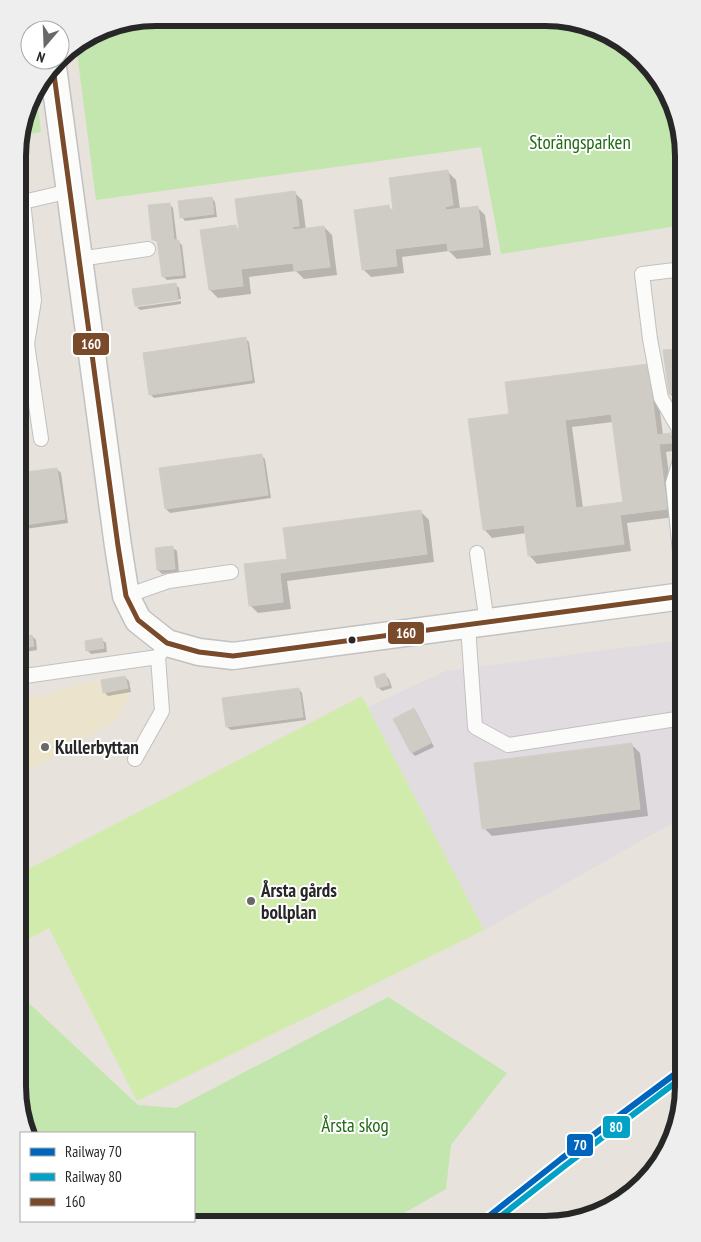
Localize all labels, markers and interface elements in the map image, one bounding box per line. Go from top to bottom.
north arrow [20,20,70,70]
text: N [34,48,47,67]
park label: Storängsparken [529,130,631,154]
line badge: 160 [72,332,110,356]
text: 160 [81,335,101,353]
line badge: 160 [387,621,425,645]
text: 160 [396,624,416,642]
unlabelled marker [347,635,357,645]
place label: Kullerbyttan [55,735,139,759]
marker: Kullerbyttan [39,741,51,753]
place label: Årsta gårds bollplan [260,878,337,924]
marker: Årsta gårds bollplan [245,895,257,907]
park label: Årsta skog [321,1113,389,1137]
line badge: 80 [602,1115,631,1139]
text: 80 [609,1118,623,1136]
legend [20,1132,195,1222]
line badge: 70 [566,1133,594,1157]
text: 70 [573,1136,587,1154]
text: Railway 70 [65,1142,122,1161]
text: Railway 80 [65,1167,122,1186]
text: 160 [65,1192,86,1211]

